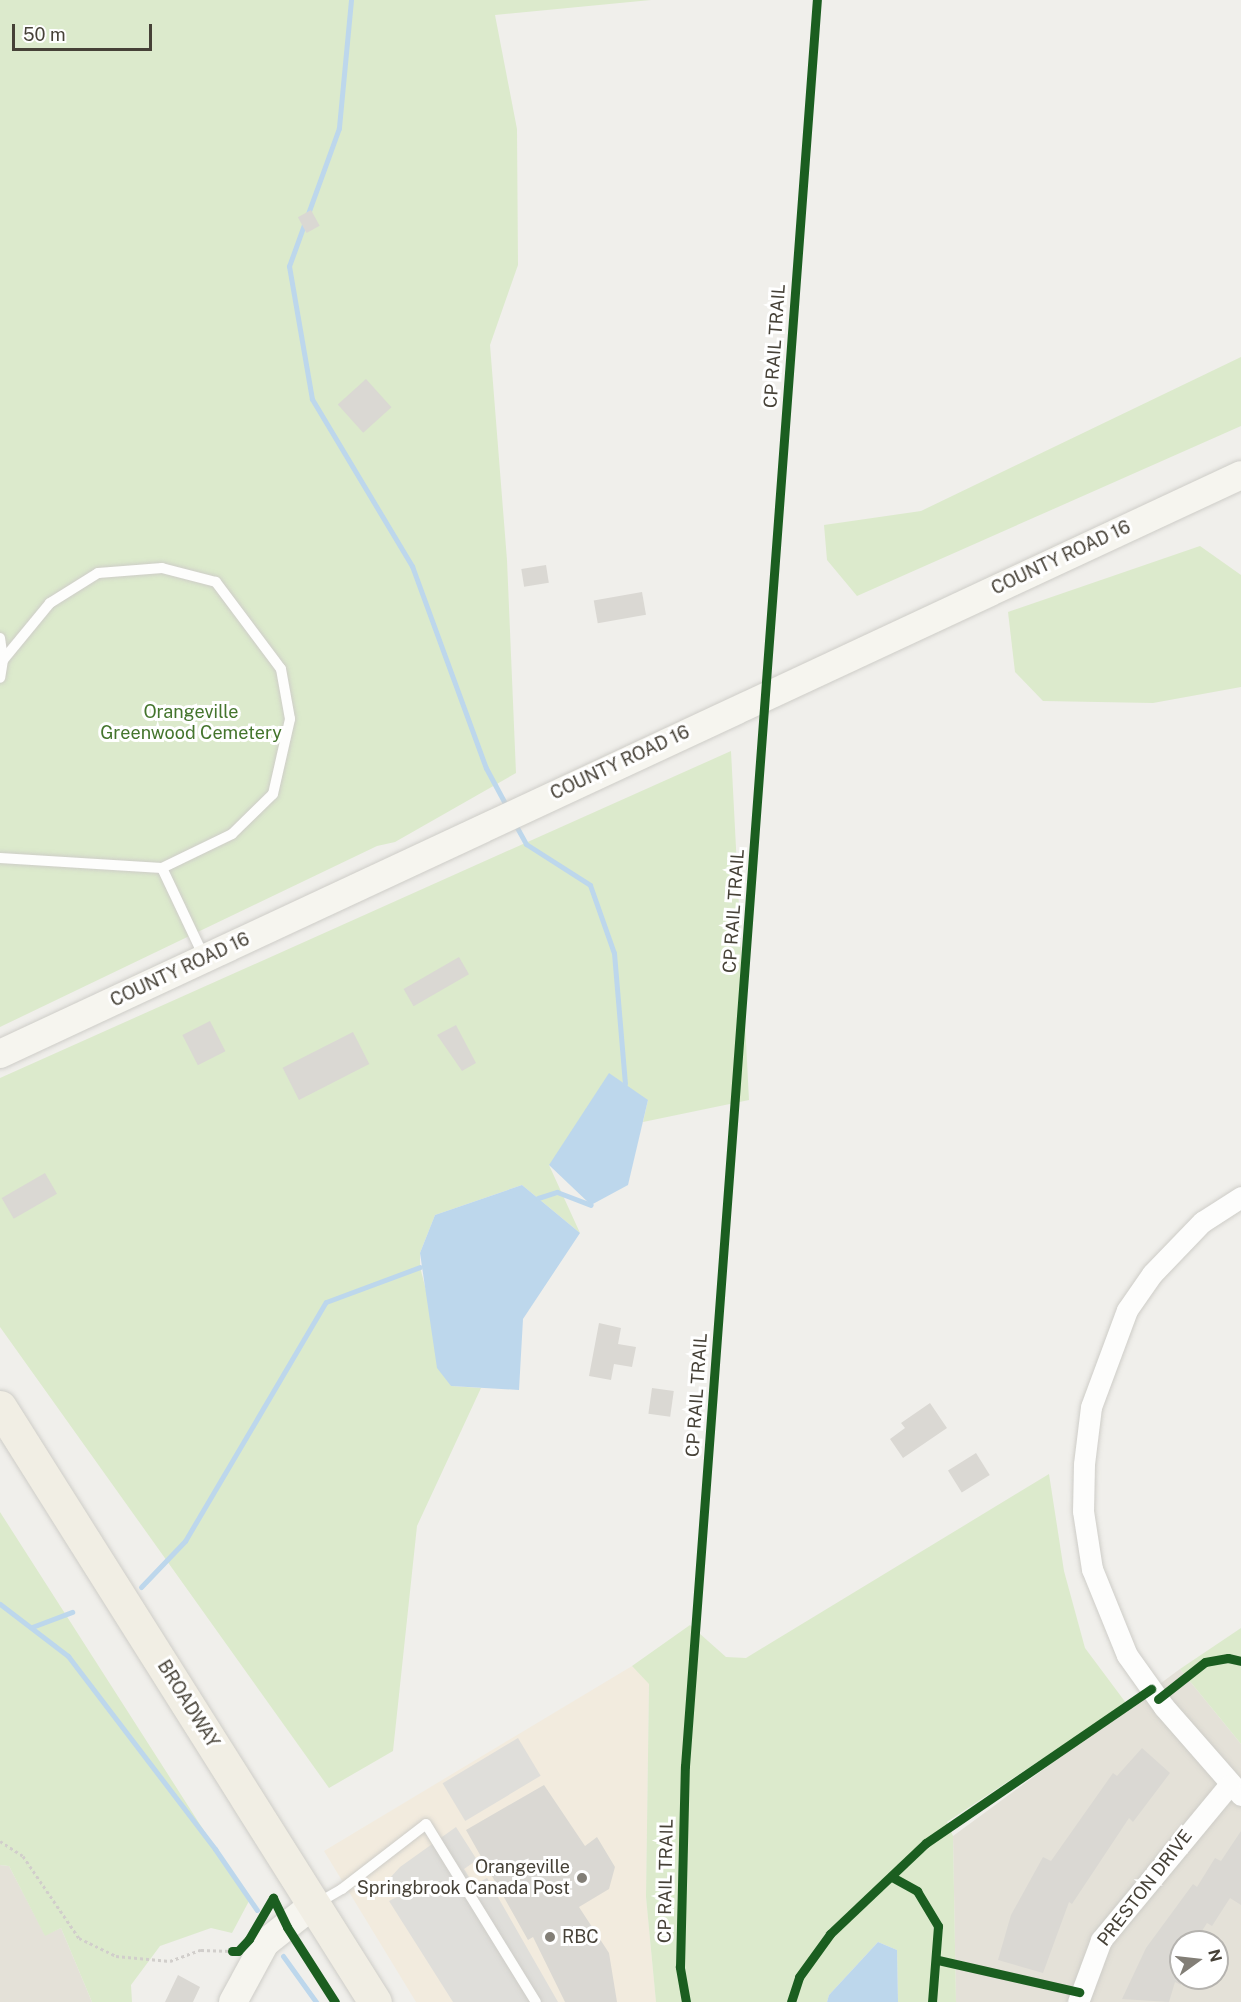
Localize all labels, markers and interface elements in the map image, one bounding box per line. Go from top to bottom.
scale bar [15,12,154,50]
text: 50 m [23,24,66,45]
street label: CP RAIL TRAIL [760,283,790,409]
street label: COUNTY ROAD 16 [988,516,1134,600]
park label: Orangeville Greenwood Cemetery [100,702,282,744]
street label: COUNTY ROAD 16 [547,721,693,805]
street label: CP RAIL TRAIL [719,848,749,974]
street label: COUNTY ROAD 16 [107,928,253,1012]
street label: CP RAIL TRAIL [682,1332,712,1458]
street label: BROADWAY [153,1656,223,1752]
street label: CP RAIL TRAIL [654,1819,678,1943]
street label: PRESTON DRIVE [1093,1826,1197,1950]
place label: Orangeville Springbrook Canada Post [357,1857,570,1900]
marker: Orangeville Springbrook Canada Post [575,1871,589,1885]
place label: RBC [562,1926,599,1948]
marker: RBC [543,1930,557,1944]
north arrow [1169,1930,1229,1990]
text: N [1204,1947,1226,1964]

